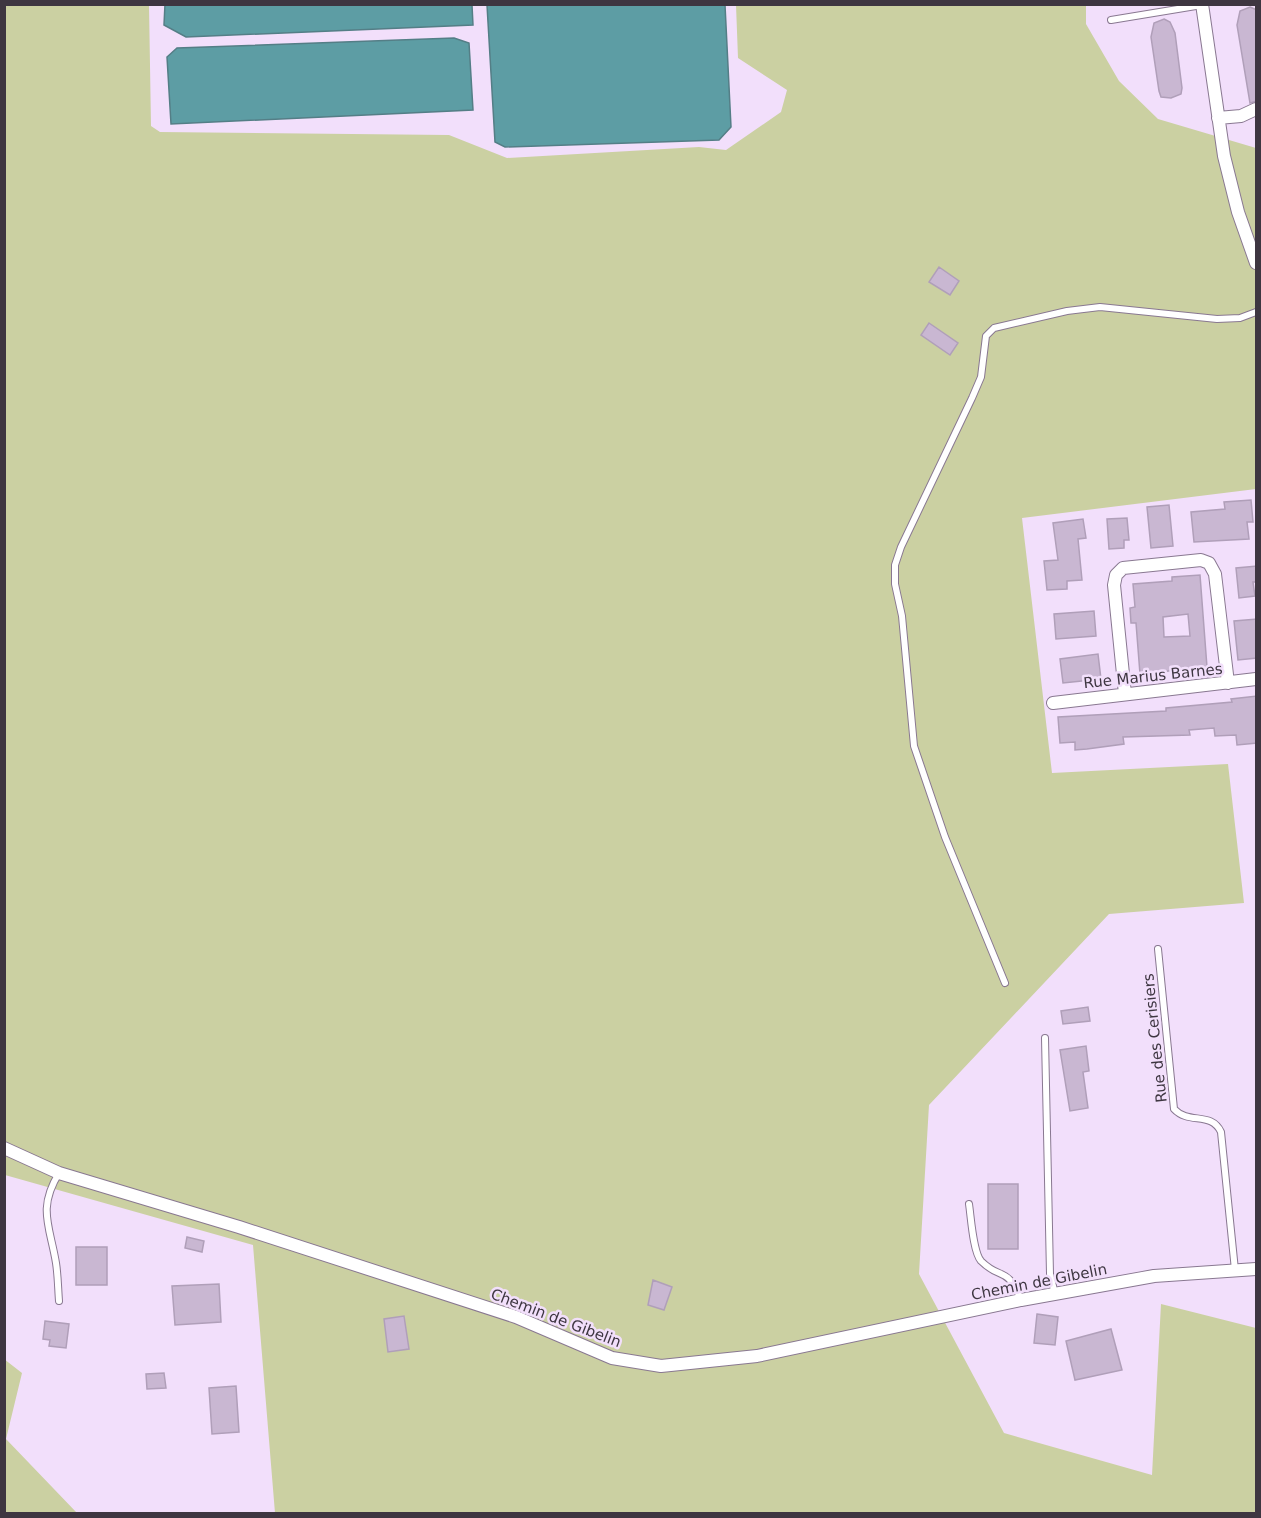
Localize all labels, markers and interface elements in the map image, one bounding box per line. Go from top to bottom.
street label: Rue Marius Barnes [1083,660,1224,692]
street label: Rue des Cerisiers [1139,972,1171,1103]
street label: Chemin de Gibelin [969,1260,1109,1304]
street label: Chemin de Gibelin [488,1285,624,1351]

